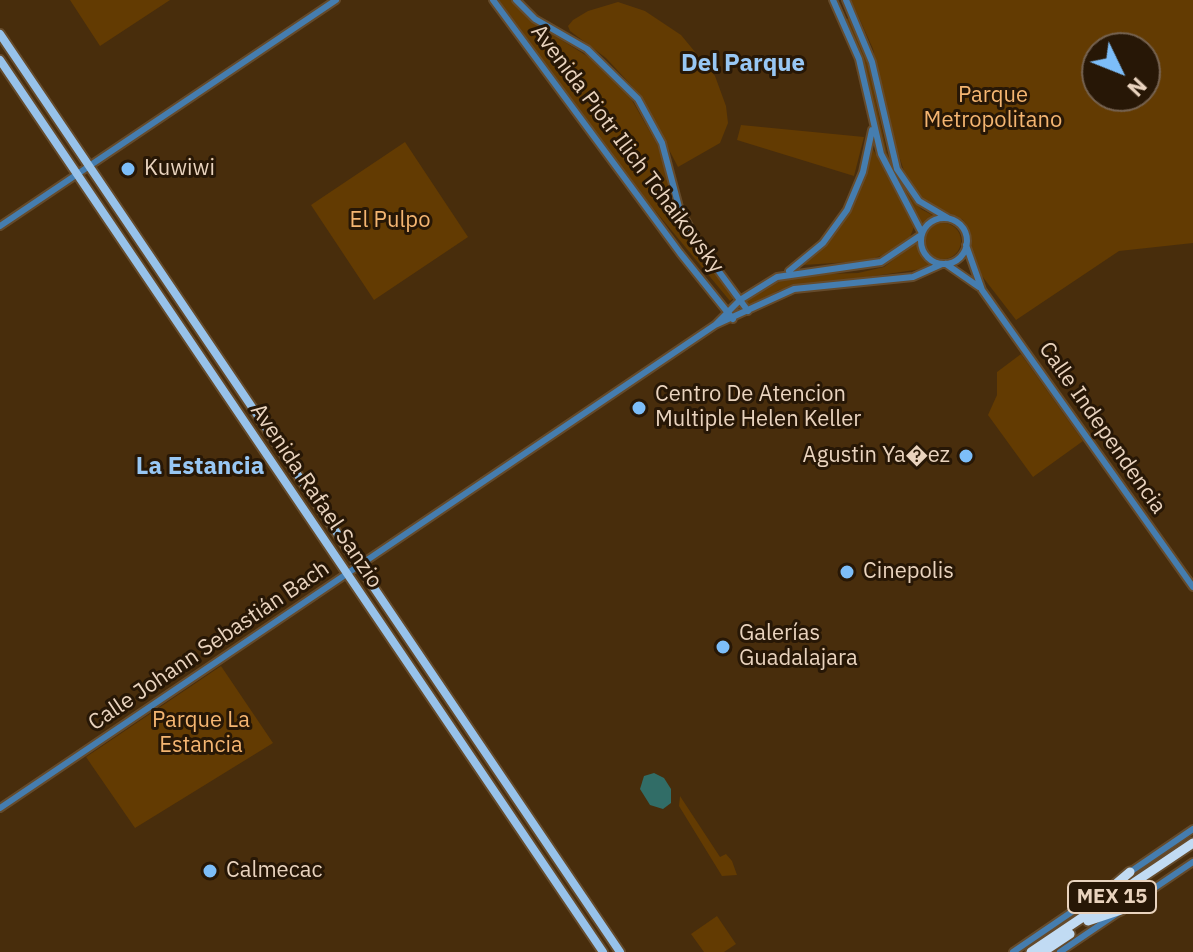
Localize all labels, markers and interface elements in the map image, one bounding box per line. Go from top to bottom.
street label: Avenida Piotr Ilich Tchaikovsky [525,19,729,279]
north arrow [1081,32,1161,112]
district label: Del Parque [681,50,805,78]
text: N [1121,72,1153,103]
park label: Parque Metropolitano [924,83,1062,134]
place label: Kuwiwi [144,156,215,182]
marker: Kuwiwi [119,160,137,178]
park label: El Pulpo [350,208,430,234]
street label: Calle Independencia [1033,337,1171,519]
place label: Centro De Atencion Multiple Helen Keller [655,382,861,434]
street label: Avenida Rafael Sanzio [244,399,388,593]
marker: Centro De Atencion Multiple Helen Keller [630,399,648,417]
place label: Agustin Ya�ez [803,443,950,469]
marker: Agustin Ya�ez [957,447,975,465]
district label: La Estancia [136,453,264,481]
street label: Calle Johann Sebastián Bach [84,555,334,737]
place label: Cinepolis [863,559,954,585]
marker: Cinepolis [838,563,856,581]
place label: Galerías Guadalajara [739,621,858,672]
marker: Galerías Guadalajara [714,638,732,656]
park label: Parque La Estancia [152,708,250,760]
place label: Calmecac [226,858,323,884]
marker: Calmecac [201,862,219,880]
road number: MEX 15 [1068,881,1156,913]

